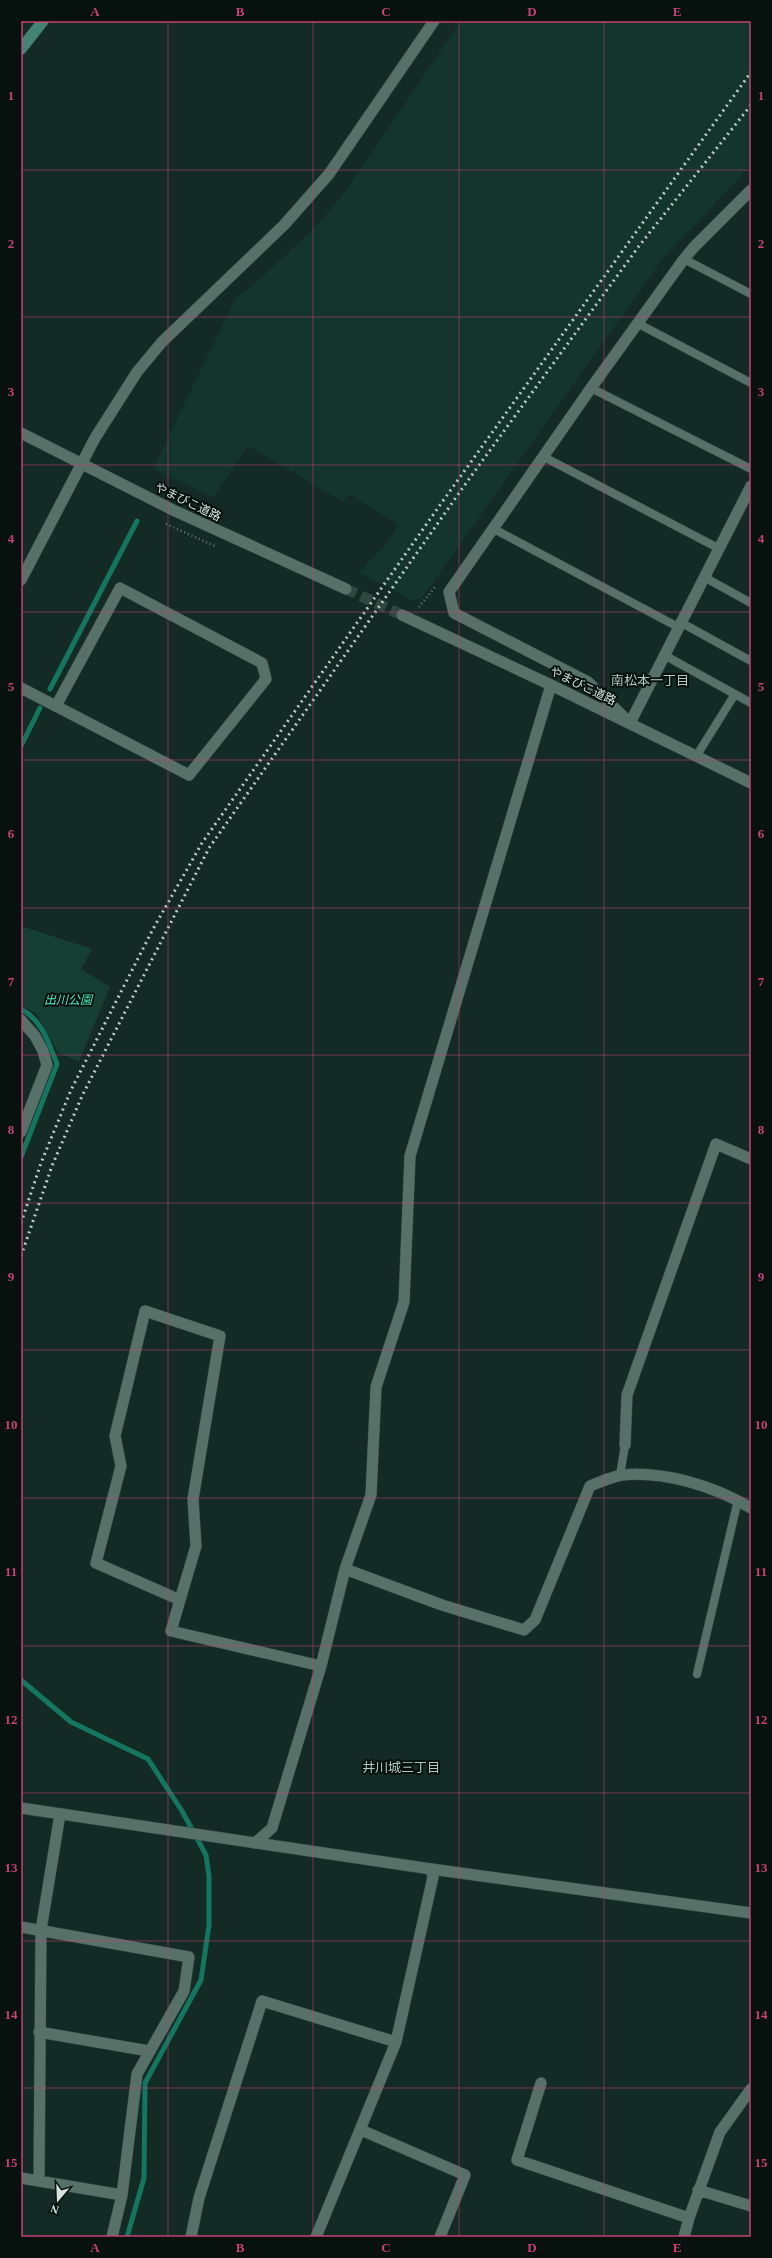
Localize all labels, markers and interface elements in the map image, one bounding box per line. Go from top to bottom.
text: A [90,4,100,19]
text: B [236,4,245,19]
text: C [381,4,391,19]
text: D [527,4,537,19]
text: E [673,4,681,19]
text: 1 [8,88,14,103]
text: 1 [758,88,764,103]
text: 2 [8,236,14,251]
text: 2 [758,236,764,251]
text: 3 [8,384,15,399]
text: 3 [758,384,765,399]
street label: やまびこ道路 [153,480,223,524]
text: 4 [8,531,15,546]
text: 4 [758,531,765,546]
street label: やまびこ道路 [548,664,618,708]
district label: 南松本一丁目 [611,673,689,688]
text: 5 [8,679,15,694]
text: 5 [758,679,765,694]
text: 6 [8,826,15,841]
text: 6 [758,826,765,841]
text: 7 [8,974,15,989]
text: 7 [758,974,765,989]
park label: 出川公園 [44,993,94,1007]
text: 8 [8,1122,15,1137]
text: 8 [758,1122,765,1137]
text: 9 [8,1269,15,1284]
text: 9 [758,1269,765,1284]
text: 10 [5,1417,18,1432]
text: 10 [755,1417,768,1432]
text: 11 [5,1564,17,1579]
text: 11 [755,1564,767,1579]
text: 12 [5,1712,18,1727]
text: 12 [755,1712,768,1727]
district label: 井川城三丁目 [362,1760,440,1775]
text: 13 [5,1860,18,1875]
text: 13 [755,1860,768,1875]
text: 14 [5,2007,18,2022]
text: 14 [755,2007,768,2022]
text: 15 [5,2155,18,2170]
text: 15 [755,2155,768,2170]
north arrow [38,2180,78,2220]
text: N [49,2202,60,2216]
text: A [90,2240,100,2255]
text: B [236,2240,245,2255]
text: C [381,2240,391,2255]
text: D [527,2240,537,2255]
text: E [673,2240,681,2255]

